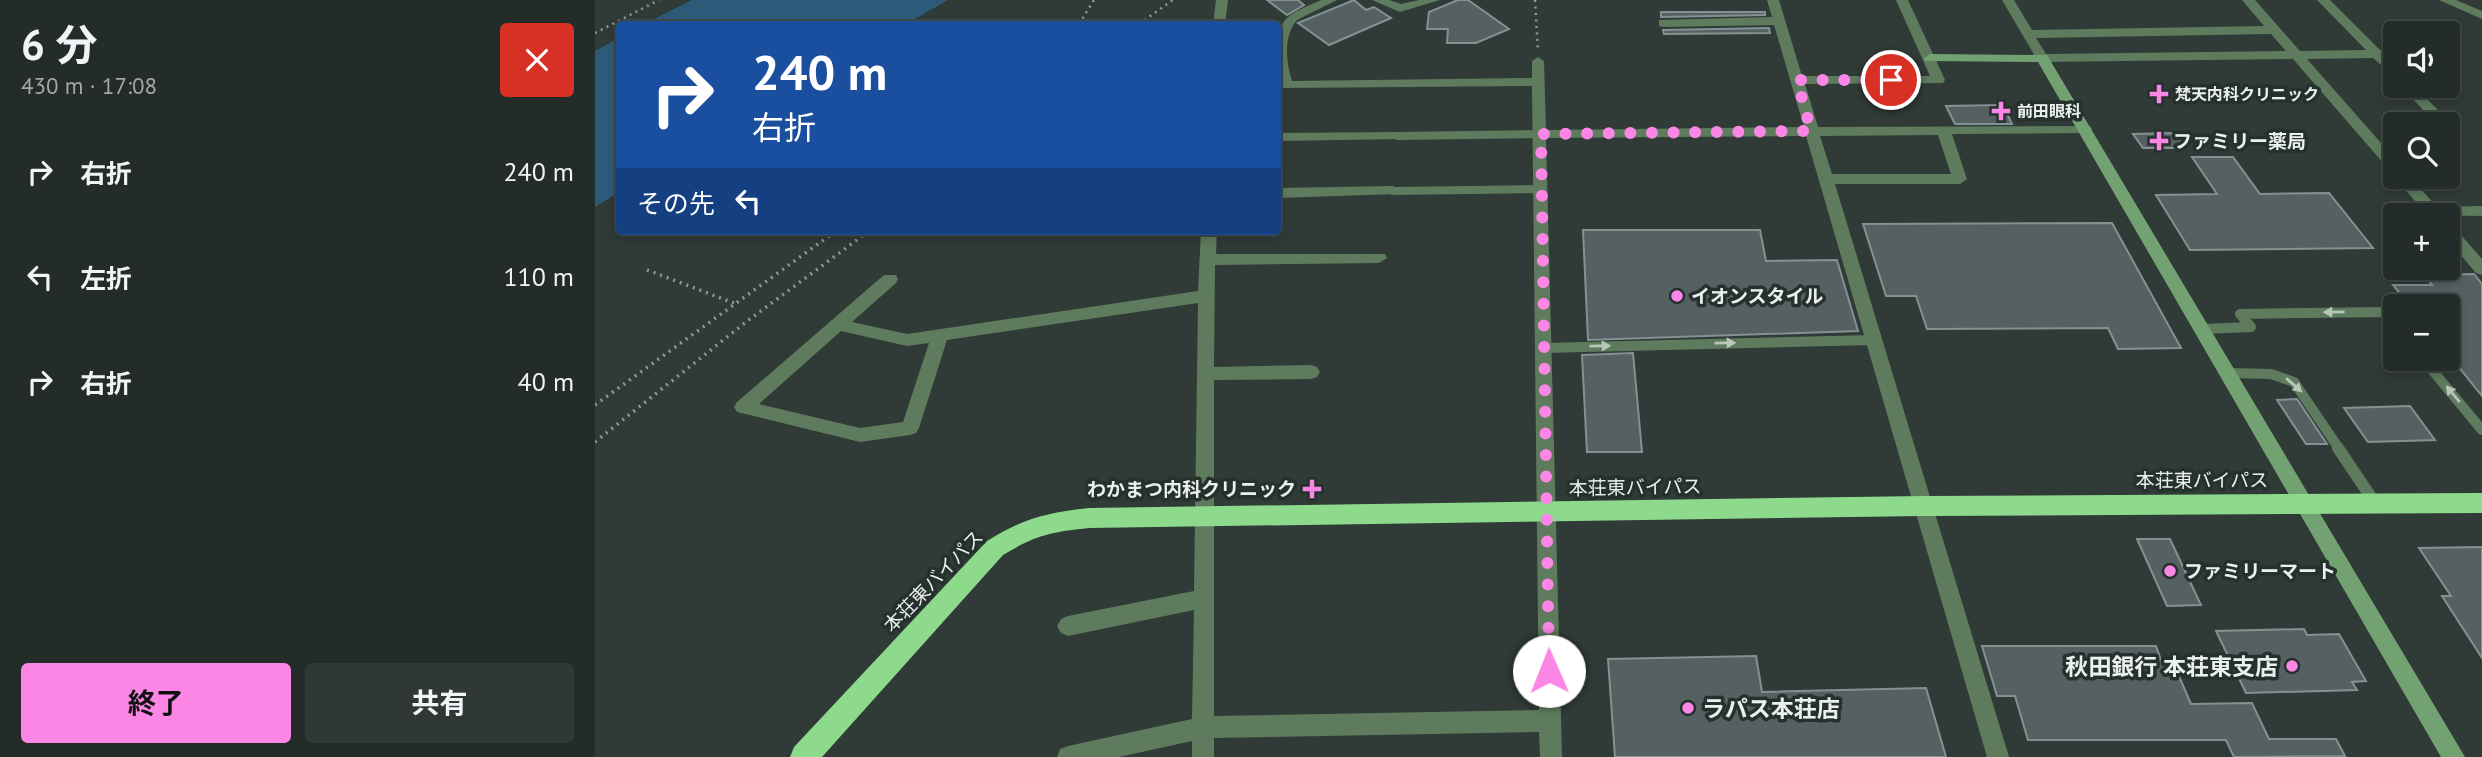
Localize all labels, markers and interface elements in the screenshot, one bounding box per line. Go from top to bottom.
text: 6 分 [21,17,97,72]
map controls [2383,21,2460,371]
button: sound [2383,21,2460,98]
button: close [500,23,574,97]
text: 240 m [752,40,887,104]
icon: right [637,49,728,140]
pin [1861,50,1921,110]
icon: arrive [1872,61,1910,99]
text: 430 m · 17:08 [21,71,157,100]
marker: 梵天内科クリニック [2149,84,2169,104]
place label: 梵天内科クリニック [2175,84,2319,104]
marker: 前田眼科 [1991,101,2011,121]
place label: 前田眼科 [2017,101,2081,121]
text: 右折 [752,106,816,148]
button: search [2383,112,2460,189]
place label: ファミリー薬局 [2173,129,2306,153]
marker: ファミリー薬局 [2151,133,2167,149]
icon: right [21,153,59,191]
text: 240 m [503,155,574,188]
text: 右折 [80,157,132,190]
icon: left [729,182,767,220]
text: その先 [637,187,715,220]
button: + [2383,203,2460,280]
icon: left [21,258,59,296]
text: 110 m [503,260,574,293]
text: 左折 [80,262,132,295]
place label: イオンスタイル [1691,284,1824,308]
marker: イオンスタイル [1669,288,1685,304]
button: − [2383,294,2460,371]
one-way arrow [2323,307,2345,318]
one-way arrow [1715,338,1737,349]
one-way arrow [1590,341,1612,352]
icon: right [21,363,59,401]
text: 40 m [518,365,574,398]
text: 右折 [80,367,132,400]
one-way arrow [2285,377,2303,393]
one-way arrow [2445,386,2460,404]
street label: 本荘東バイパス [2136,468,2268,492]
street label: 本荘東バイパス [1568,474,1702,500]
place label: わかまつ内科クリニック [1087,477,1296,501]
marker: わかまつ内科クリニック [1302,479,1322,499]
street label: 本荘東バイパス [878,525,988,637]
place label: ファミリーマート [2184,559,2336,583]
marker: ファミリーマート [2162,563,2178,579]
position arrow [1512,634,1586,708]
place label: 秋田銀行 本荘東支店 [2065,652,2278,681]
marker: 秋田銀行 本荘東支店 [2284,658,2300,674]
button: 終了 [21,663,291,743]
button: 共有 [305,663,574,743]
place label: ラパス本荘店 [1702,694,1840,723]
marker: ラパス本荘店 [1680,700,1696,716]

